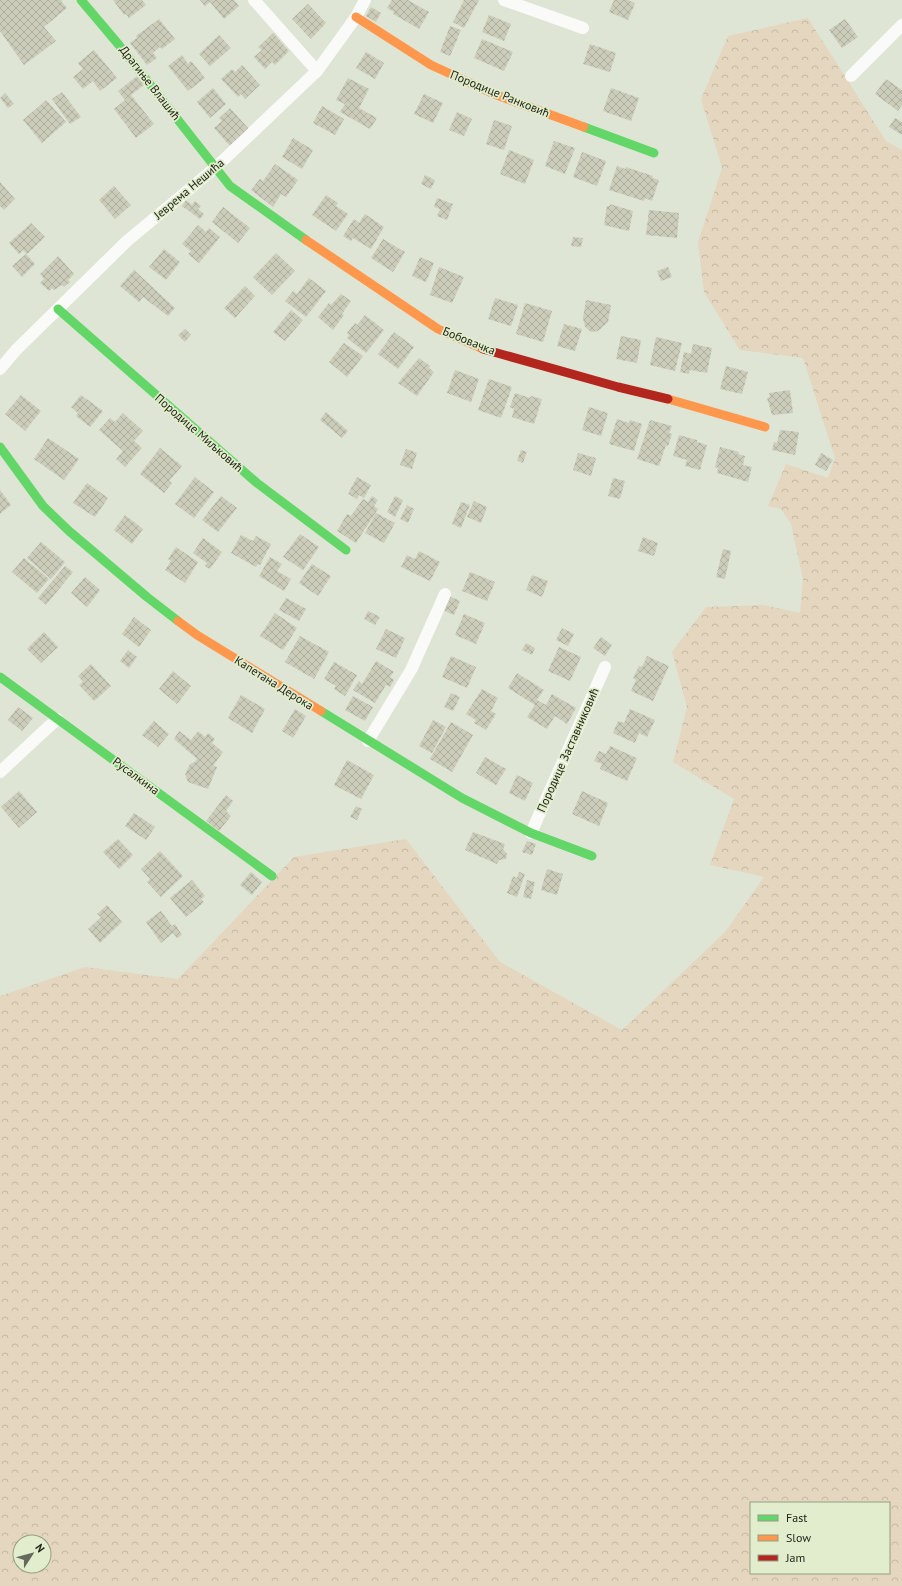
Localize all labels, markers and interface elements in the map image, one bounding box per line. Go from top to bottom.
street label: Драгиње Влашић [117,42,184,123]
street label: Породице Ранковић [448,67,552,120]
street label: Јеврема Нешића [150,155,227,223]
street label: Бобовачка [441,323,498,358]
street label: Породице Миљковић [152,390,247,475]
street label: Капетана Дерока [232,652,317,713]
street label: Породице Заставниковић [533,685,602,814]
street label: Русалкина [110,754,163,798]
legend [750,1502,890,1574]
text: Fast [786,1510,807,1525]
text: Slow [786,1530,811,1545]
north arrow [12,1534,52,1574]
text: N [32,1541,48,1555]
text: Jam [785,1550,805,1565]

